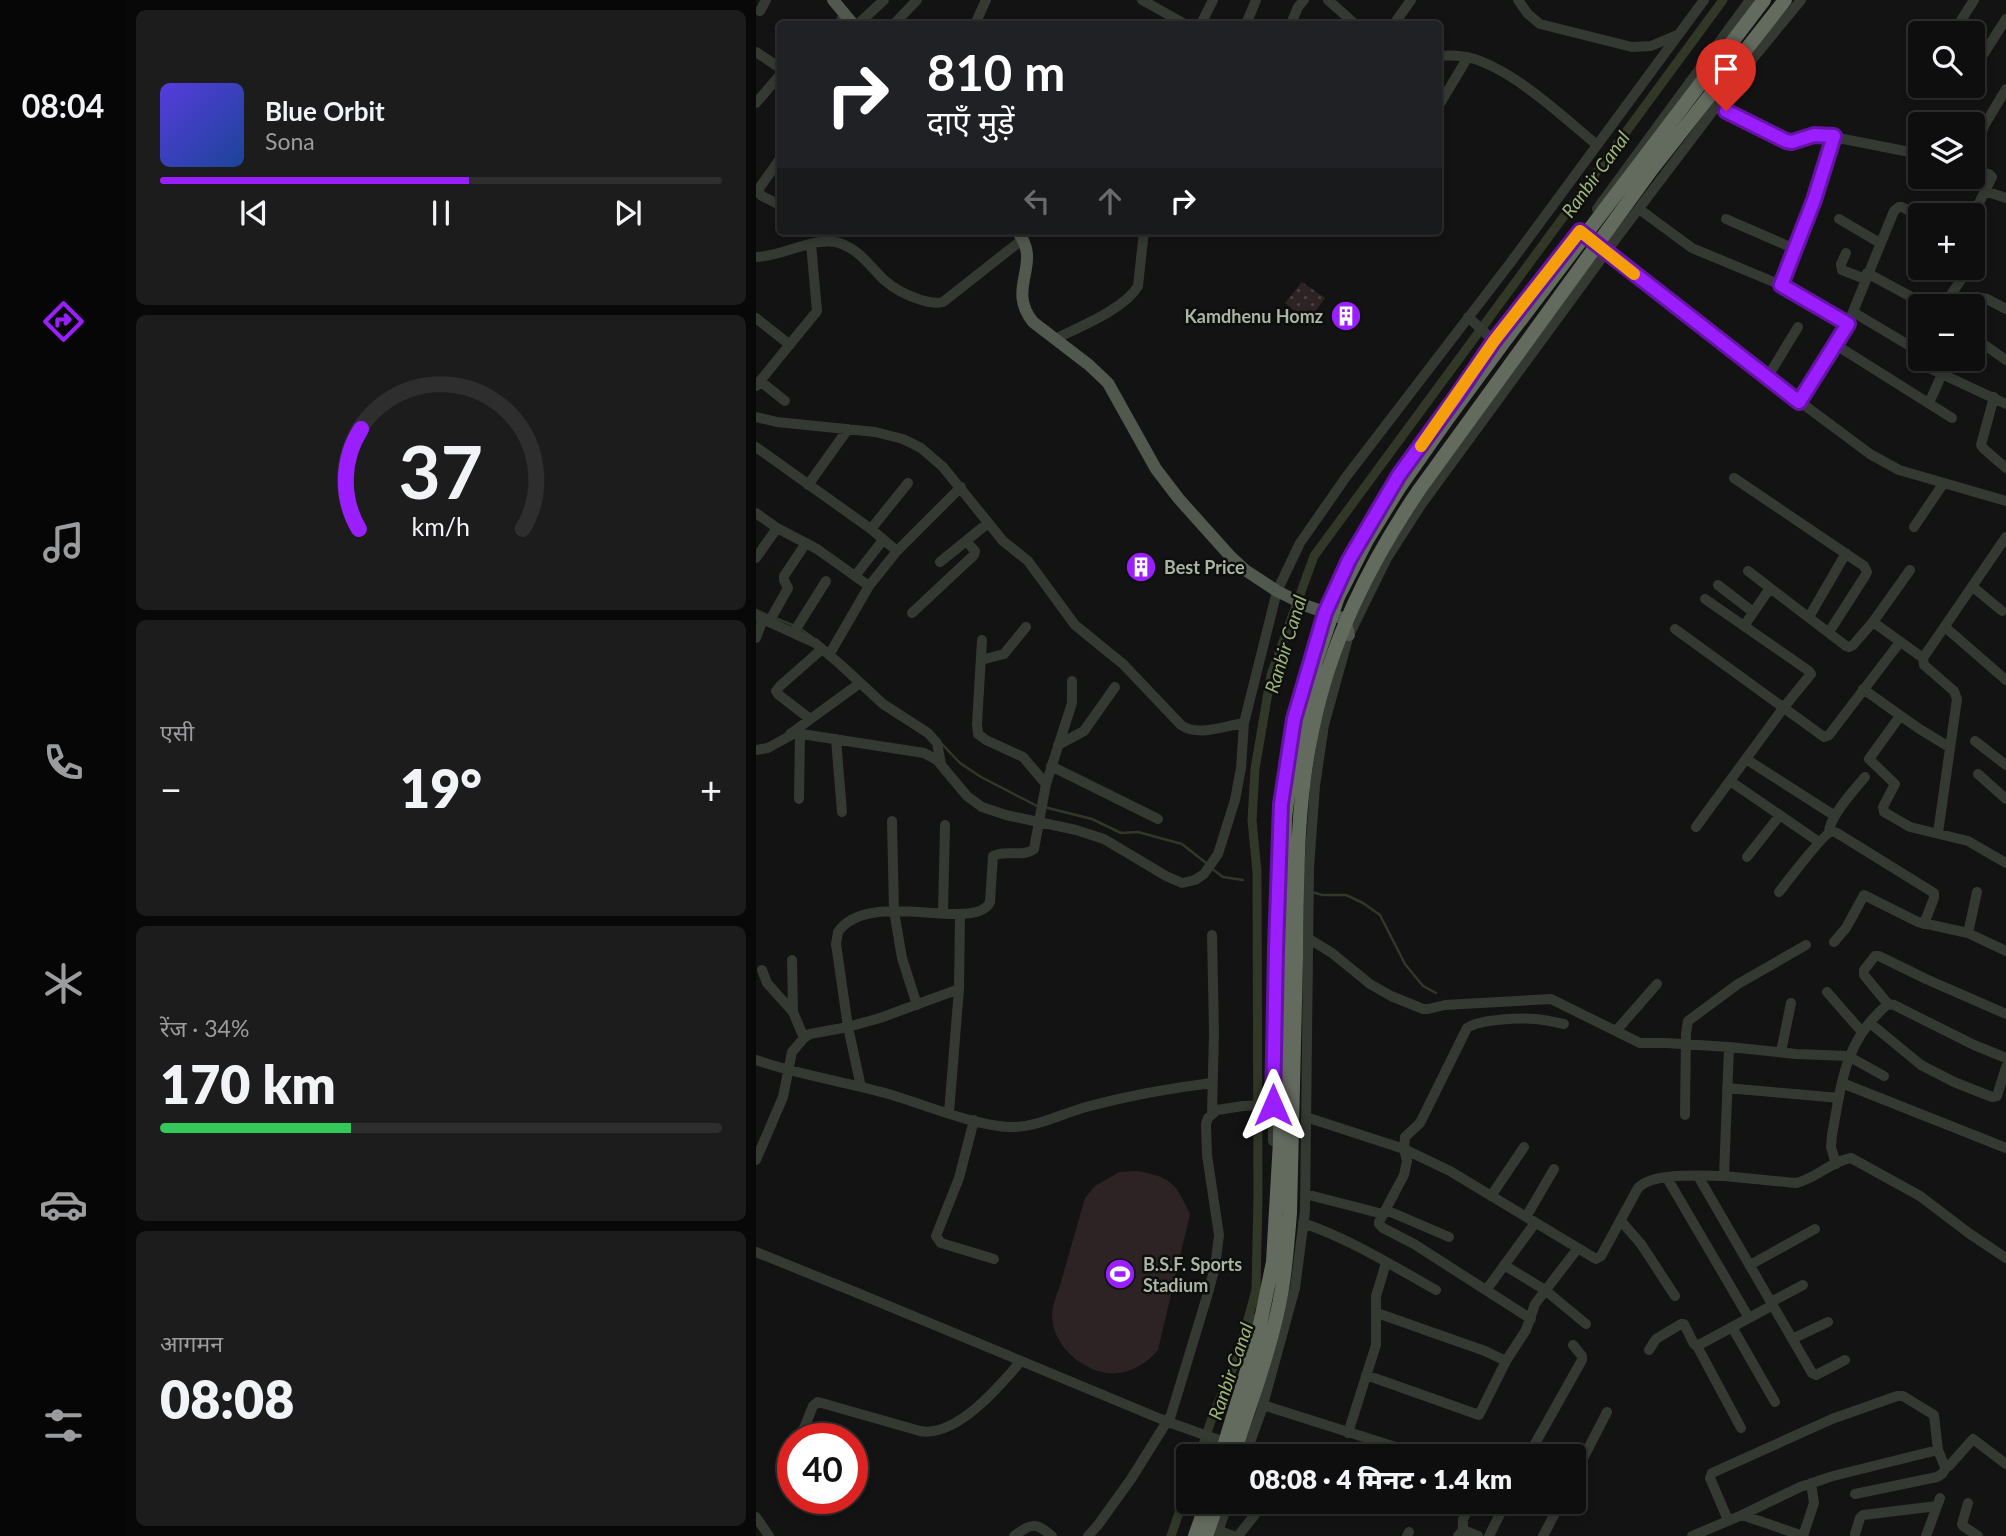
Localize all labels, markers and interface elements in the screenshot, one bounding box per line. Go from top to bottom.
map controls [1908,21,1985,371]
button: search [1908,21,1985,98]
pin [1696,39,1756,111]
text: 810 m [927,43,1065,101]
icon: right [812,49,903,140]
icon: arrive [1707,50,1745,88]
text: 08:04 [22,86,104,125]
text: Blue Orbit [265,95,385,127]
text: दाएँ मुड़ें [927,102,1014,141]
button: layers [1908,112,1985,189]
water label: Ranbir Canal [1556,126,1634,222]
text: Sona [265,127,315,155]
icon: left [1018,182,1056,220]
icon: ahead [1091,182,1129,220]
icon: right [1164,182,1202,220]
icon: previous [235,194,273,232]
icon: pause [422,194,460,232]
icon: next [609,194,647,232]
button: + [1908,203,1985,280]
button: − [1908,294,1985,371]
icon: directions [39,297,88,346]
building icon: Kamdhenu Homz [1329,299,1363,333]
place label: Kamdhenu Homz [1185,305,1323,327]
text: 37 [399,427,483,515]
text: km/h [412,511,470,541]
icon: music [39,518,88,567]
building icon: Best Price [1124,550,1158,584]
place label: Best Price [1164,556,1245,578]
water label: Ranbir Canal [1259,592,1311,696]
text: एसी [160,718,194,746]
icon: phone [39,738,88,787]
text: 19° [400,757,482,819]
text: − [160,766,182,812]
text: + [700,766,722,812]
icon: climate [39,959,88,1008]
text: रेंज · 34% [160,1014,249,1042]
text: 170 km [160,1053,336,1115]
position arrow [1236,1068,1310,1142]
icon: car [39,1180,88,1229]
place label: B.S.F. Sports Stadium [1143,1253,1242,1296]
sports icon: B.S.F. Sports Stadium [1103,1257,1137,1291]
water label: Ranbir Canal [1203,1320,1257,1422]
text: आगमन [160,1329,223,1357]
text: 08:08 [160,1368,294,1430]
icon: filters [39,1401,88,1450]
speed limit sign: 40 [777,1423,868,1514]
text: 08:08 · 4 मिनट · 1.4 km [1250,1463,1512,1495]

